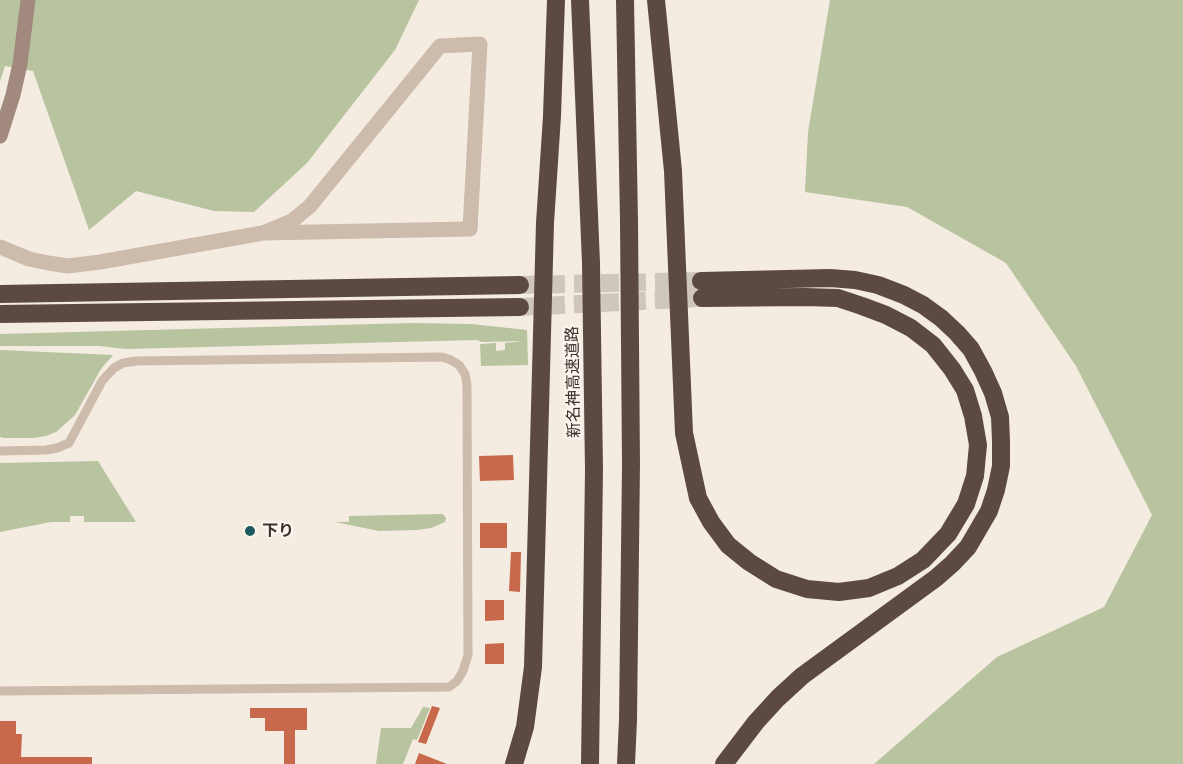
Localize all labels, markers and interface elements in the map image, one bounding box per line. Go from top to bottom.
street label: 新名神高速道路 [562,326,584,438]
place label: 下り [262,521,294,541]
marker: 下り [243,524,257,538]

